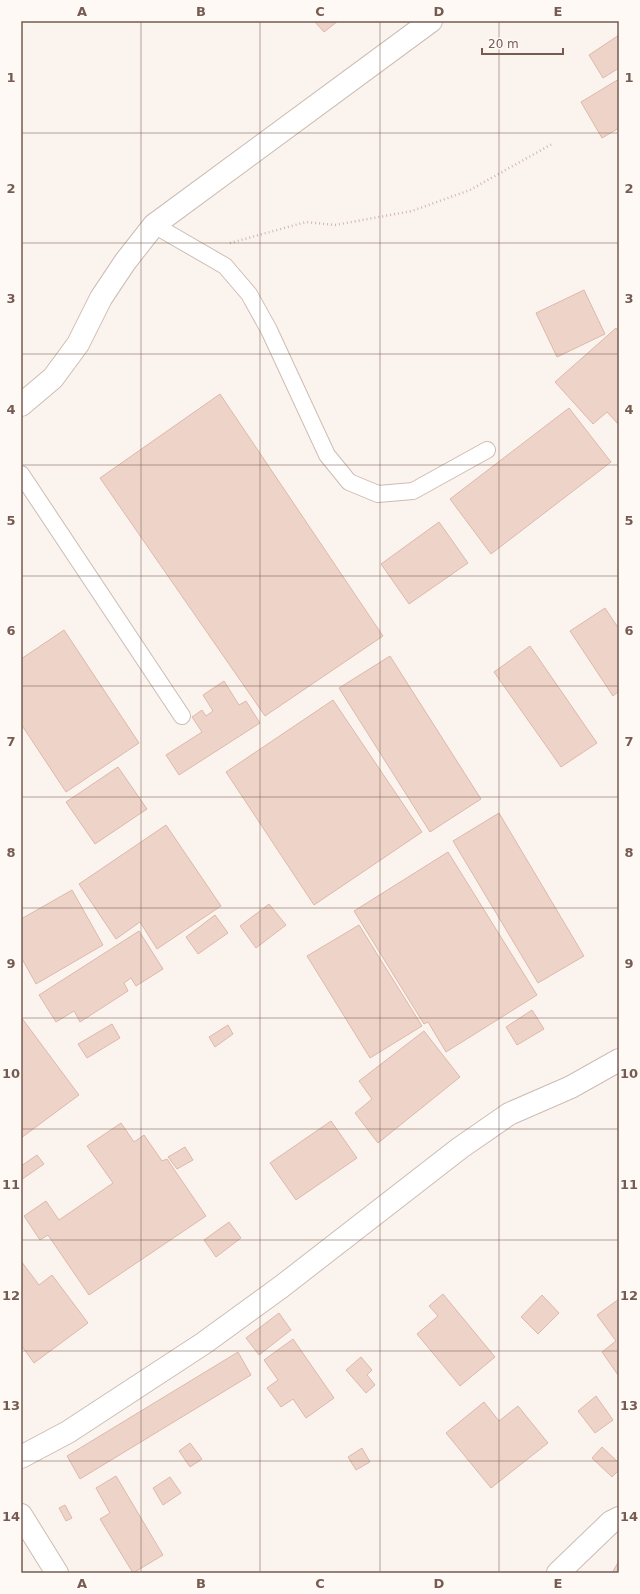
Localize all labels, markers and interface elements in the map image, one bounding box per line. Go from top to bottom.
text: A [77,4,87,19]
text: B [196,4,206,19]
text: C [315,4,325,19]
text: D [434,4,445,19]
text: E [554,4,562,19]
scale bar [482,30,563,56]
text: 20 m [488,37,519,51]
text: 1 [6,70,16,85]
text: 1 [624,70,634,85]
text: 2 [6,181,16,196]
text: 2 [624,181,634,196]
text: 3 [6,291,16,306]
text: 3 [624,291,634,306]
text: 4 [6,402,16,417]
text: 4 [624,402,634,417]
text: 5 [6,513,16,528]
text: 5 [624,513,634,528]
text: 6 [6,623,16,638]
text: 6 [624,623,634,638]
text: 7 [6,734,16,749]
text: 7 [624,734,634,749]
text: 8 [6,845,16,860]
text: 8 [624,845,634,860]
text: 9 [6,956,16,971]
text: 9 [624,956,634,971]
text: 10 [2,1066,20,1081]
text: 10 [620,1066,638,1081]
text: 11 [2,1177,20,1192]
text: 11 [620,1177,638,1192]
text: 12 [2,1288,20,1303]
text: 12 [620,1288,638,1303]
text: 13 [2,1398,20,1413]
text: 13 [620,1398,638,1413]
text: 14 [2,1509,20,1524]
text: 14 [620,1509,638,1524]
text: A [77,1576,87,1591]
text: B [196,1576,206,1591]
text: C [315,1576,325,1591]
text: D [434,1576,445,1591]
text: E [554,1576,562,1591]

